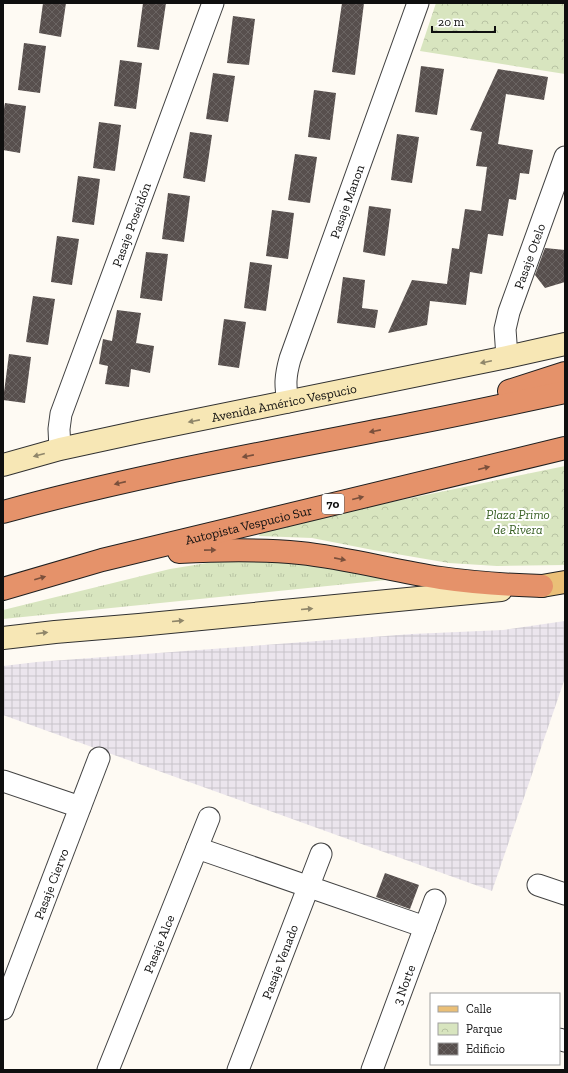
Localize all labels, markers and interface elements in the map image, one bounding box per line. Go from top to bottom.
scale bar [432,8,495,34]
text: 20 m [438,15,465,29]
street label: Pasaje Manon [327,162,367,240]
street label: Pasaje Poseidón [109,180,154,269]
street label: Pasaje Otelo [510,221,548,291]
one-way arrow [480,359,492,365]
street label: Avenida Américo Vespucio [210,380,358,424]
one-way arrow [188,418,200,424]
one-way arrow [369,428,381,434]
one-way arrow [33,452,46,458]
one-way arrow [241,453,254,459]
one-way arrow [478,464,490,470]
one-way arrow [114,480,126,486]
road number: 70 [322,494,344,514]
one-way arrow [351,495,364,501]
street label: Autopista Vespucio Sur [184,502,314,547]
park label: Plaza Primo de Rivera [486,507,550,537]
one-way arrow [204,547,216,554]
one-way arrow [334,556,346,562]
one-way arrow [35,575,47,581]
one-way arrow [301,605,313,612]
one-way arrow [172,618,184,624]
one-way arrow [36,630,48,637]
street label: Pasaje Ciervo [31,846,71,921]
street label: Pasaje Alce [140,912,177,975]
street label: Pasaje Venado [258,922,301,1001]
street label: 3 Norte [389,963,418,1007]
legend [430,993,560,1065]
text: Calle [466,1002,492,1016]
text: Parque [466,1022,503,1036]
text: Edificio [466,1042,505,1056]

